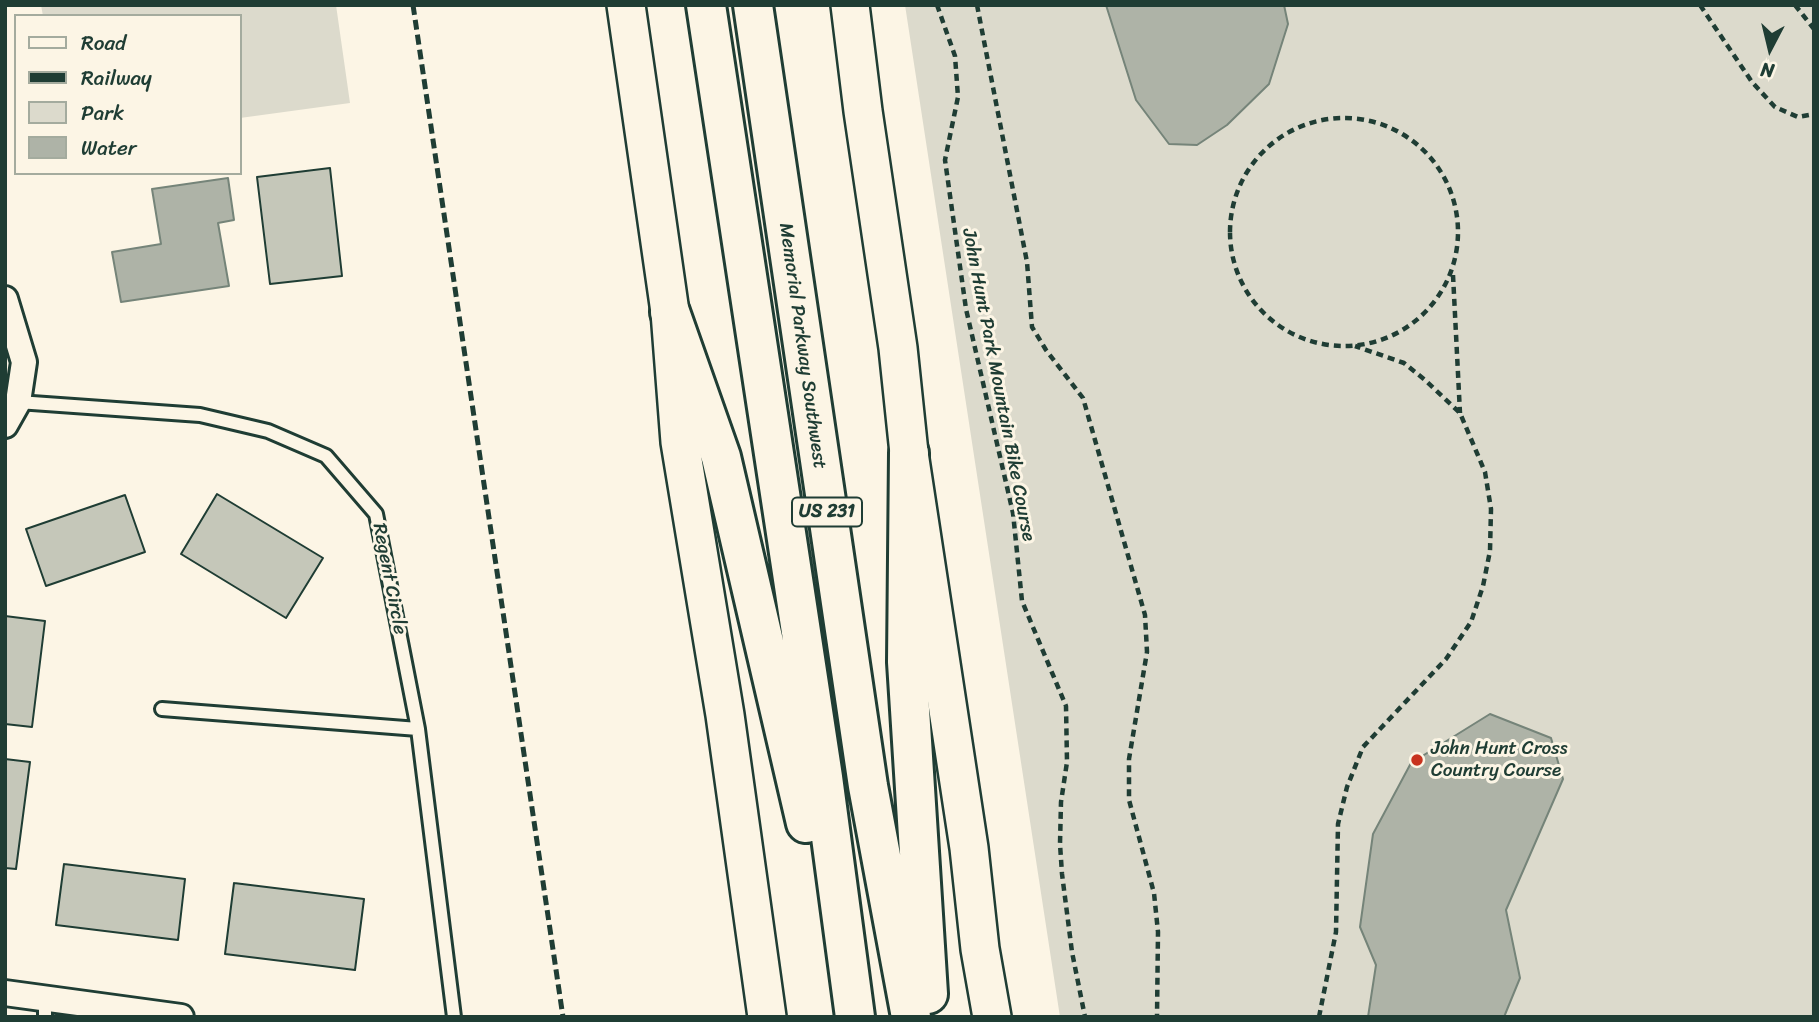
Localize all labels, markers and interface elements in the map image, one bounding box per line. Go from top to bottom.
legend [14,14,242,175]
north arrow [1735,14,1805,84]
text: Road [81,24,126,62]
text: N [1759,53,1776,88]
text: Railway [81,59,152,97]
text: Park [81,94,124,132]
text: Water [81,129,136,167]
street label: Memorial Parkway Southwest [773,222,831,470]
street label: John Hunt Park Mountain Bike Course [956,227,1040,543]
road number: US 231 [792,498,862,526]
street label: Regent Circle [367,521,411,637]
place label: John Hunt Cross Country Course [1431,738,1568,782]
marker: John Hunt Cross Country Course [1409,752,1425,768]

